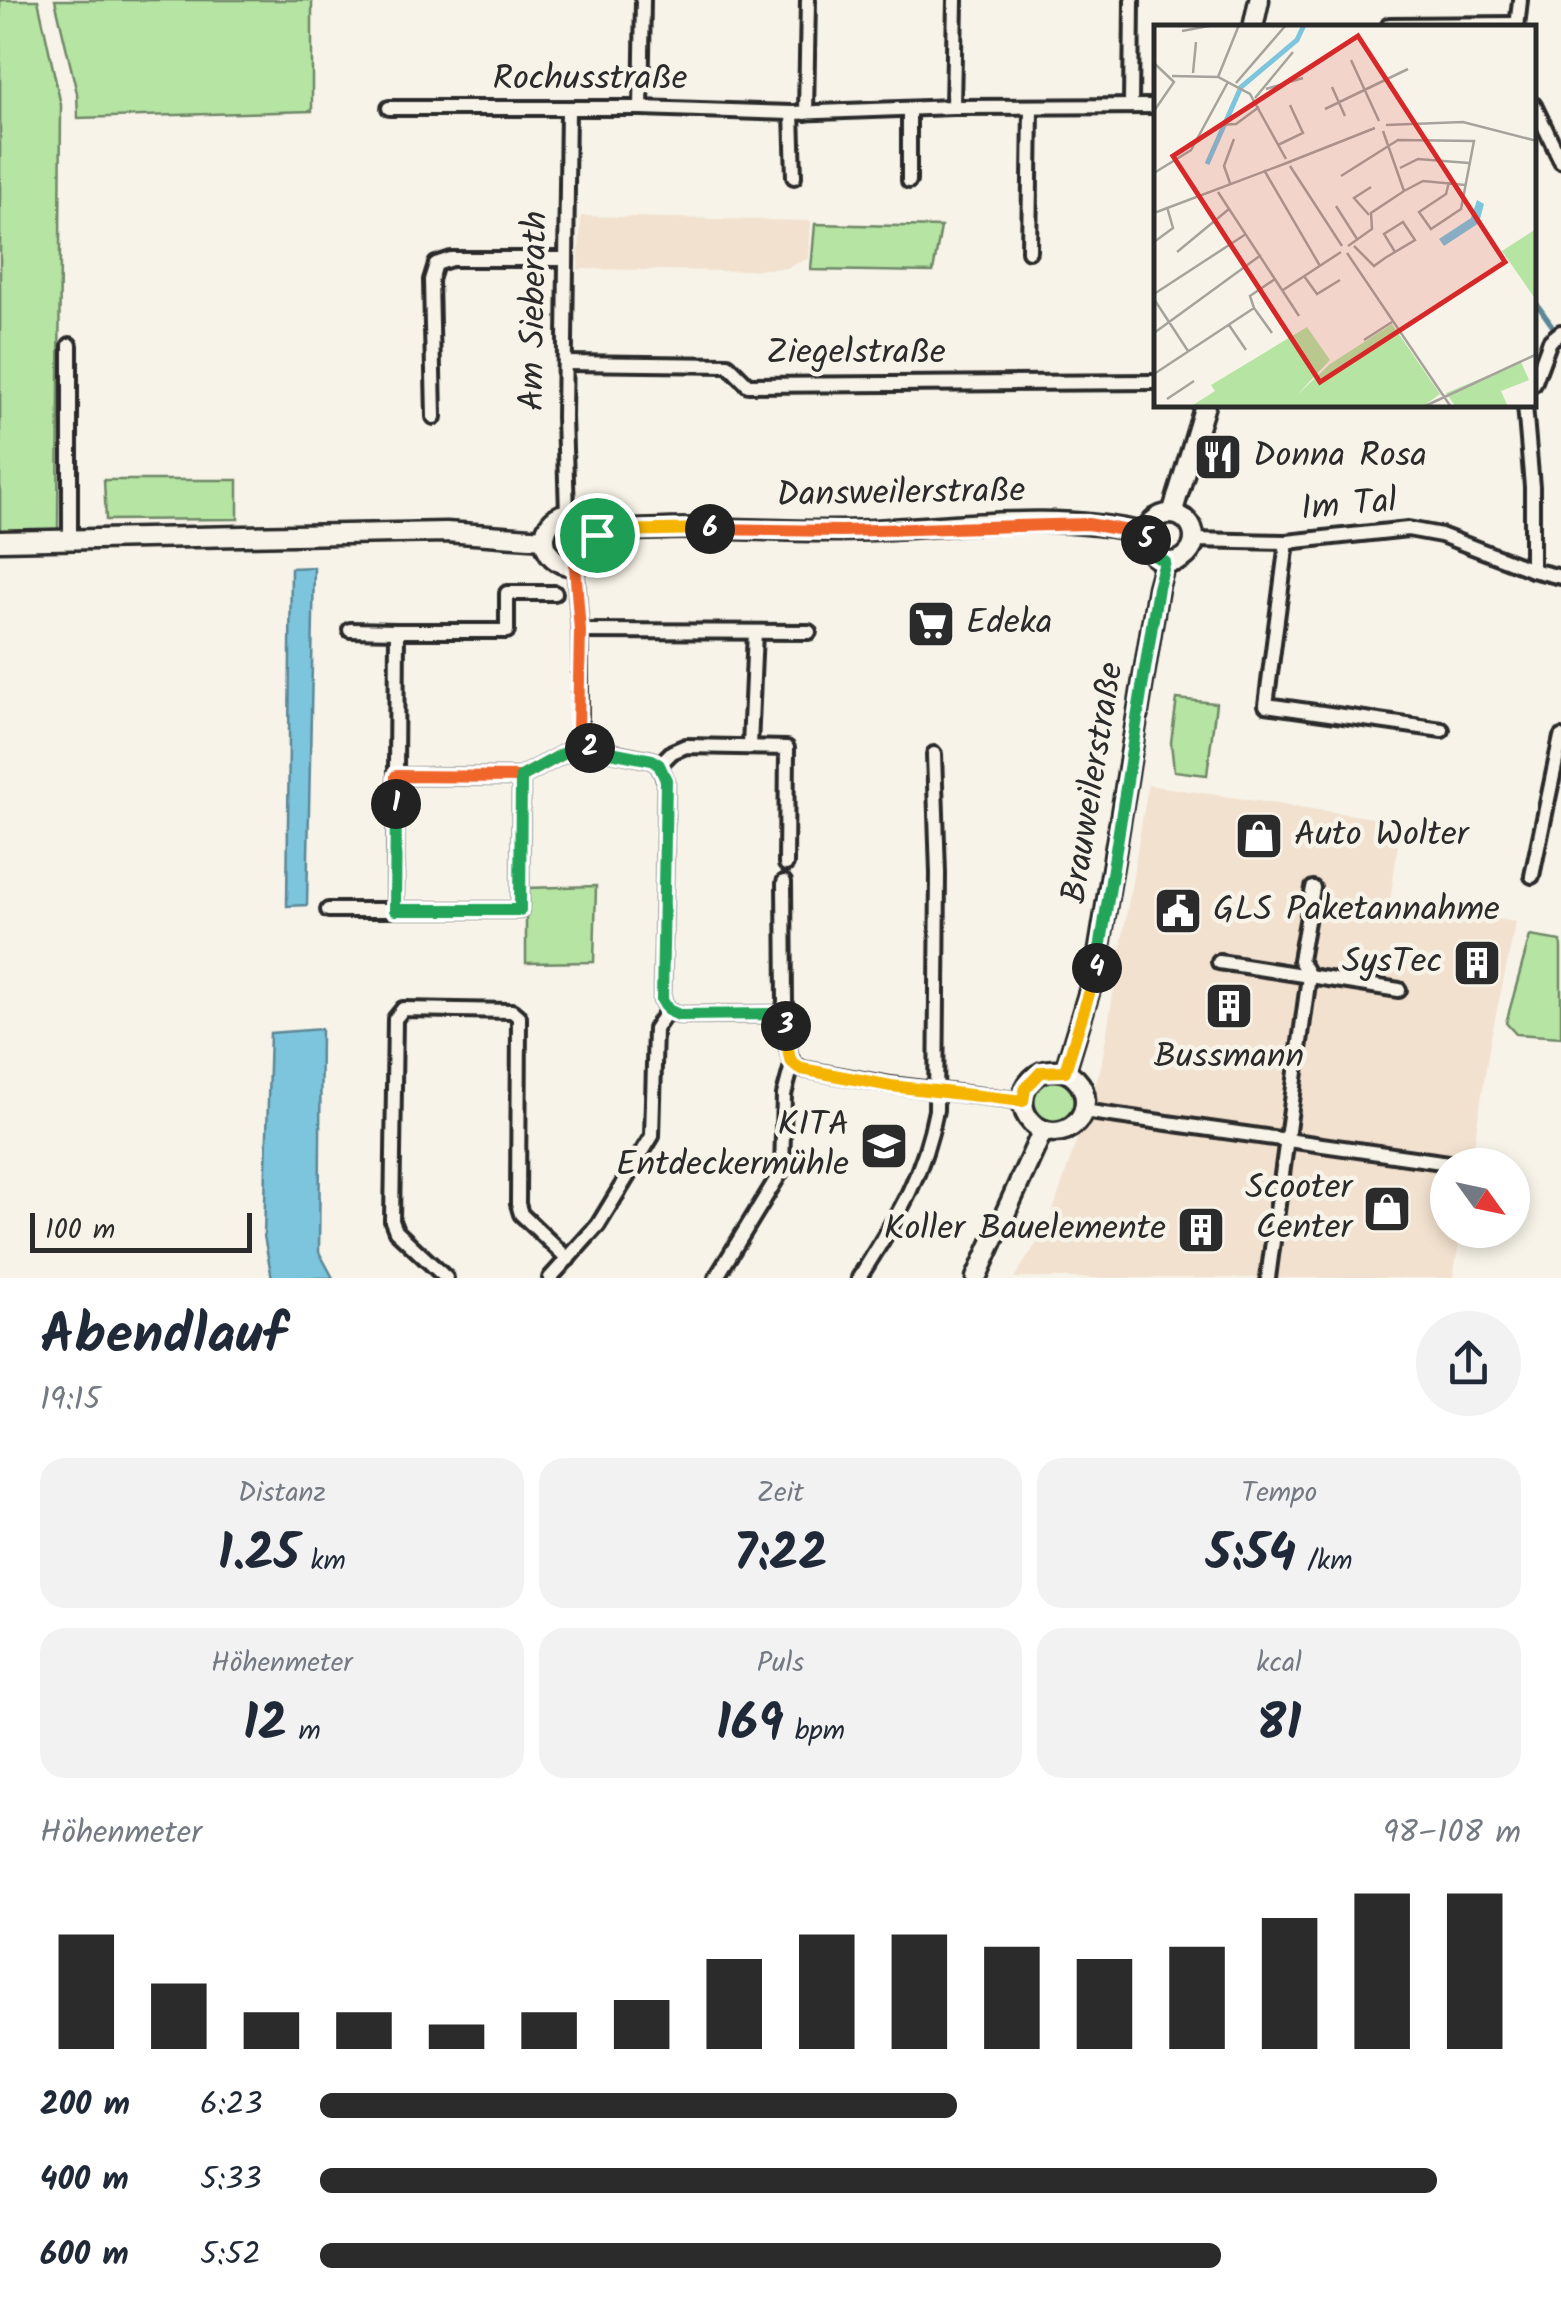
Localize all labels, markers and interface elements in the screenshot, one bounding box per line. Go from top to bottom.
inset map [1154,25,1536,408]
street label: Rochusstraße [492,52,688,108]
street label: Am Sieberath [505,210,565,412]
street label: Ziegelstraße [766,326,946,382]
place label: Donna Rosa [1253,429,1427,485]
restaurant icon: Donna Rosa [1192,431,1244,483]
street label: Dansweilerstraße [776,464,1026,524]
street label: Im Tal [1299,474,1399,538]
pin [555,493,640,578]
pin: 6 [685,504,735,554]
text: 6 [702,506,718,551]
icon: arrive [570,508,625,563]
pin: 5 [1121,515,1171,565]
text: 5 [1139,517,1153,562]
place label: Edeka [966,596,1053,652]
supermarket icon: Edeka [905,598,957,650]
street label: Brauweilerstraße [1047,658,1141,908]
pin: 2 [565,723,615,773]
text: 2 [582,725,598,770]
pin: 1 [371,779,421,829]
text: 1 [392,781,400,826]
place label: Auto Wolter [1294,808,1471,864]
shop icon: Auto Wolter [1233,810,1285,862]
place label: GLS Paketannahme [1213,883,1500,939]
public building icon: GLS Paketannahme [1152,885,1204,937]
place label: SysTec [1342,935,1442,991]
building icon: SysTec [1451,937,1503,989]
pin: 4 [1072,943,1122,993]
text: 4 [1089,945,1105,990]
building icon: Bussmann [1203,980,1255,1032]
pin: 3 [761,1001,811,1051]
text: 3 [778,1003,794,1048]
place label: Bussmann [1154,1030,1304,1086]
place label: KITA Entdeckermühle [616,1098,849,1194]
school or university icon: KITA Entdeckermühle [858,1120,910,1172]
north arrow [1430,1148,1530,1248]
map controls [1430,1148,1530,1248]
place label: Scooter Center [1245,1161,1354,1257]
shop icon: Scooter Center [1361,1183,1413,1235]
place label: Koller Bauelemente [884,1202,1166,1258]
building icon: Koller Bauelemente [1175,1204,1227,1256]
scale bar [30,1208,252,1252]
text: 100 m [45,1208,115,1253]
text: Abendlauf [40,1294,286,1381]
button: share [1416,1311,1521,1416]
text: 19:15 [40,1375,101,1426]
text: Distanz [238,1471,326,1516]
text: Zeit [757,1471,804,1516]
text: Tempo [1241,1471,1317,1516]
text: 1.25 [218,1516,299,1596]
text: 7:22 [733,1516,828,1596]
text: 5:54 [1206,1516,1296,1596]
text: km [299,1539,346,1584]
text: /km [1296,1539,1353,1584]
text: Höhenmeter [211,1641,353,1686]
text: Puls [757,1641,804,1686]
text: kcal [1256,1641,1302,1686]
text: 12 [243,1686,287,1766]
text: 169 [716,1686,783,1766]
text: 81 [1257,1686,1301,1766]
text: m [287,1709,321,1754]
text: bpm [783,1709,845,1754]
text: Höhenmeter [40,1808,202,1859]
text: 98–108 m [1383,1808,1521,1859]
text: 200 m [40,2080,130,2131]
text: 6:23 [200,2080,263,2131]
text: 400 m [40,2155,129,2206]
text: 5:33 [200,2155,262,2206]
text: 600 m [40,2230,129,2281]
text: 5:52 [200,2230,261,2281]

